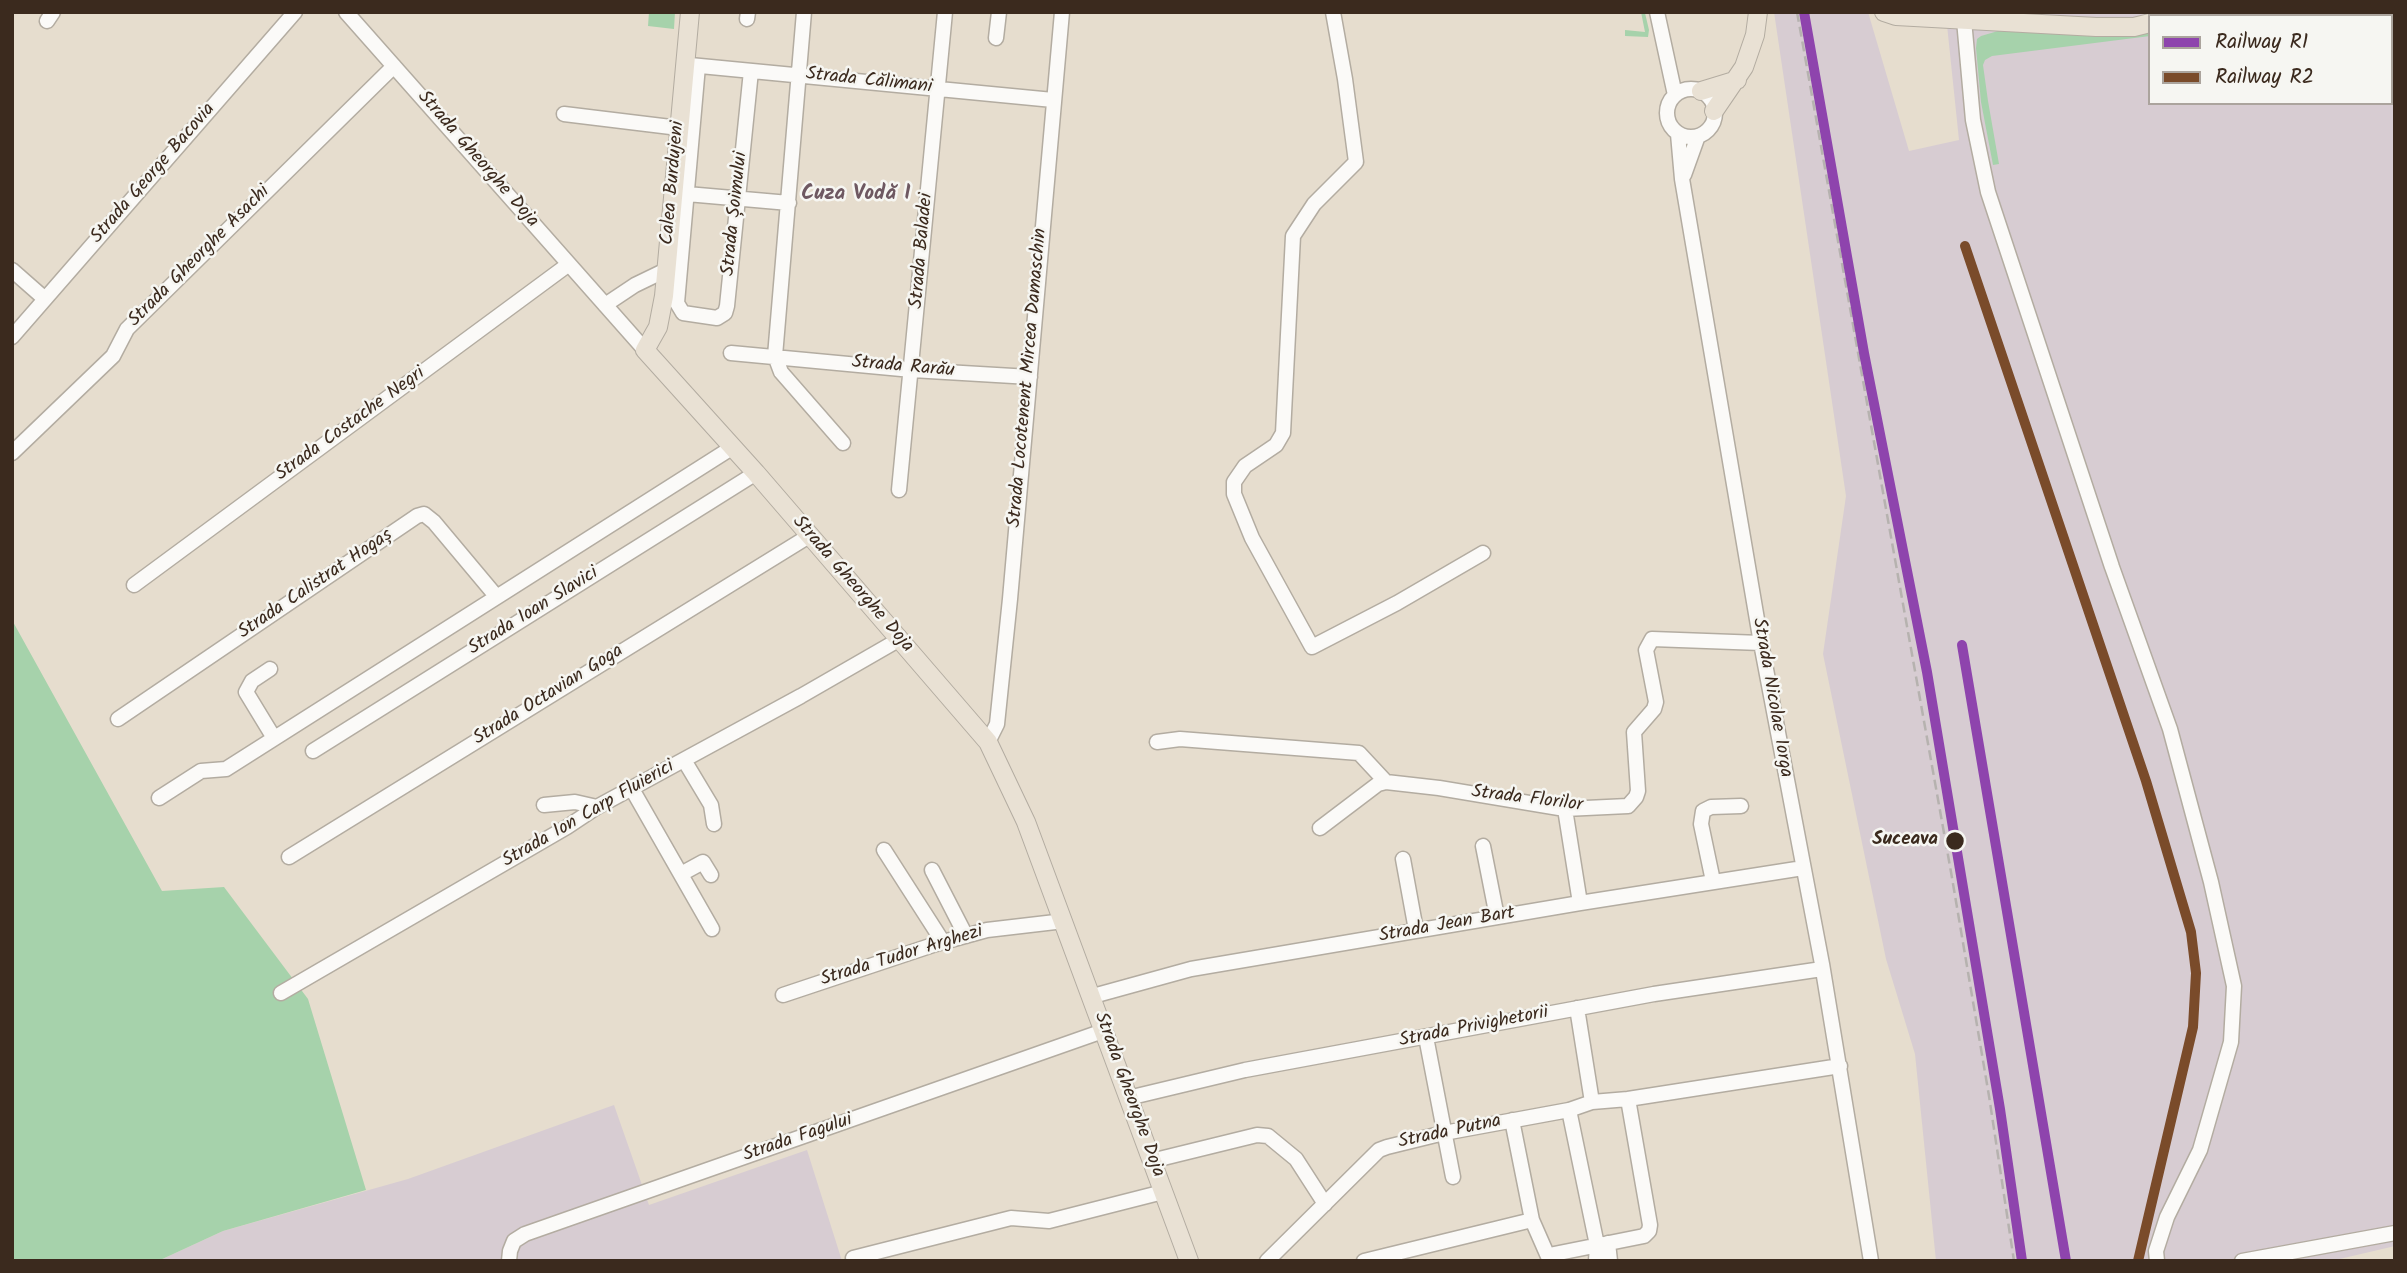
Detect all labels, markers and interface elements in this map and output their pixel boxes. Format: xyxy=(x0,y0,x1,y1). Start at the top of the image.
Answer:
legend xyxy=(2148,14,2393,105)
text: Railway R1 xyxy=(2215,26,2308,59)
text: Railway R2 xyxy=(2215,61,2314,94)
street label: Strada Călimani xyxy=(805,64,933,100)
street label: Strada Gheorghe Doja xyxy=(411,87,543,233)
street label: Strada George Bacovia xyxy=(87,99,221,249)
street label: Calea Burdujeni xyxy=(657,120,691,246)
street label: Strada Șoimului xyxy=(718,151,754,277)
street label: Strada Gheorghe Asachi xyxy=(124,181,276,333)
district label: Cuza Vodă I xyxy=(801,182,911,208)
street label: Strada Baladei xyxy=(907,192,939,310)
street label: Strada Locotenent Mircea Damaschin xyxy=(1005,227,1053,529)
street label: Strada Rarău xyxy=(851,352,955,384)
street label: Strada Costache Negri xyxy=(272,363,430,487)
street label: Strada Gheorghe Doja xyxy=(786,512,918,658)
street label: Strada Calistrat Hogaș xyxy=(235,525,397,645)
street label: Strada Ioan Slavici xyxy=(465,563,603,661)
street label: Strada Nicolae Iorga xyxy=(1746,616,1796,780)
street label: Strada Octavian Goga xyxy=(470,641,628,751)
street label: Strada Ion Carp Fluierici xyxy=(499,756,679,874)
street label: Strada Florilor xyxy=(1470,782,1584,818)
place label: Suceava xyxy=(1872,830,1938,852)
marker: Suceava xyxy=(1944,830,1966,852)
street label: Strada Jean Bart xyxy=(1377,903,1517,949)
street label: Strada Tudor Arghezi xyxy=(818,921,986,993)
street label: Strada Privighetorii xyxy=(1398,1002,1550,1054)
street label: Strada Gheorghe Doja xyxy=(1088,1009,1168,1181)
street label: Strada Fagului xyxy=(740,1110,856,1168)
street label: Strada Putna xyxy=(1397,1111,1503,1155)

